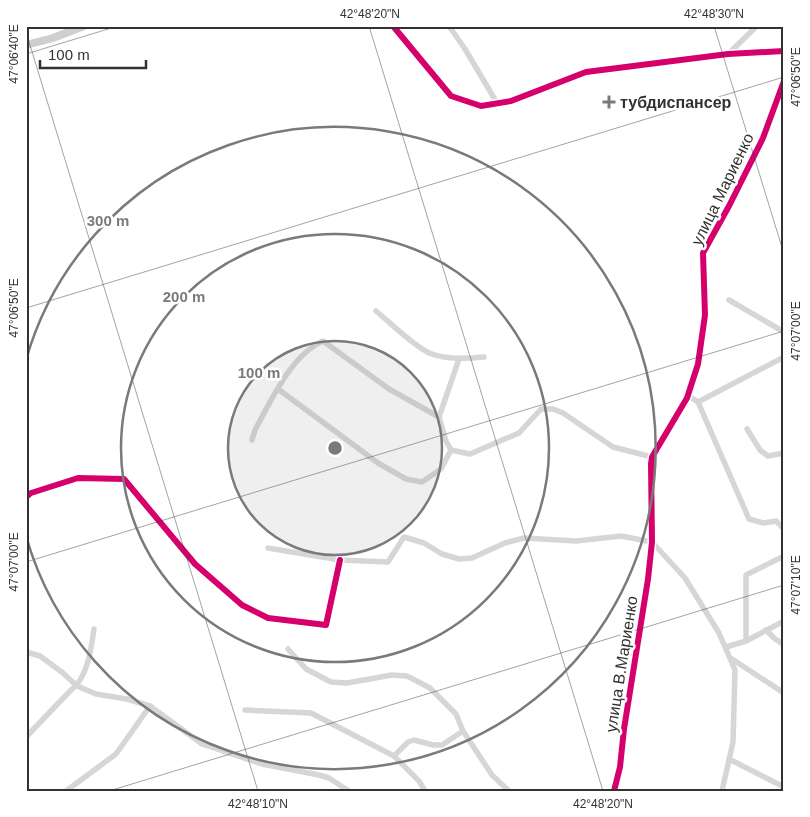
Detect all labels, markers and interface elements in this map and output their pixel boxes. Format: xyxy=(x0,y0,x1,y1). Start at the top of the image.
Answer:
text: 42°48'20"N xyxy=(340,7,400,21)
text: 42°48'30"N xyxy=(684,7,744,21)
text: 47°06'40"E xyxy=(7,24,21,84)
scale bar xyxy=(40,38,146,70)
text: 100 m xyxy=(48,46,90,63)
text: 47°06'50"E xyxy=(789,47,803,107)
place label: тубдиспансер xyxy=(620,94,732,111)
marker: тубдиспансер xyxy=(602,95,616,109)
street label: улица Мариенко xyxy=(688,130,757,248)
text: 300 m xyxy=(87,212,129,229)
text: 47°06'50"E xyxy=(7,278,21,338)
text: 200 m xyxy=(163,288,205,305)
text: 47°07'00"E xyxy=(789,301,803,361)
text: 100 m xyxy=(238,364,280,381)
centre of rings xyxy=(326,439,344,457)
text: 47°07'00"E xyxy=(7,532,21,592)
text: 47°07'10"E xyxy=(789,555,803,615)
street label: улица В.Мариенко xyxy=(602,595,641,733)
text: 42°48'10"N xyxy=(228,797,288,811)
text: 42°48'20"N xyxy=(573,797,633,811)

